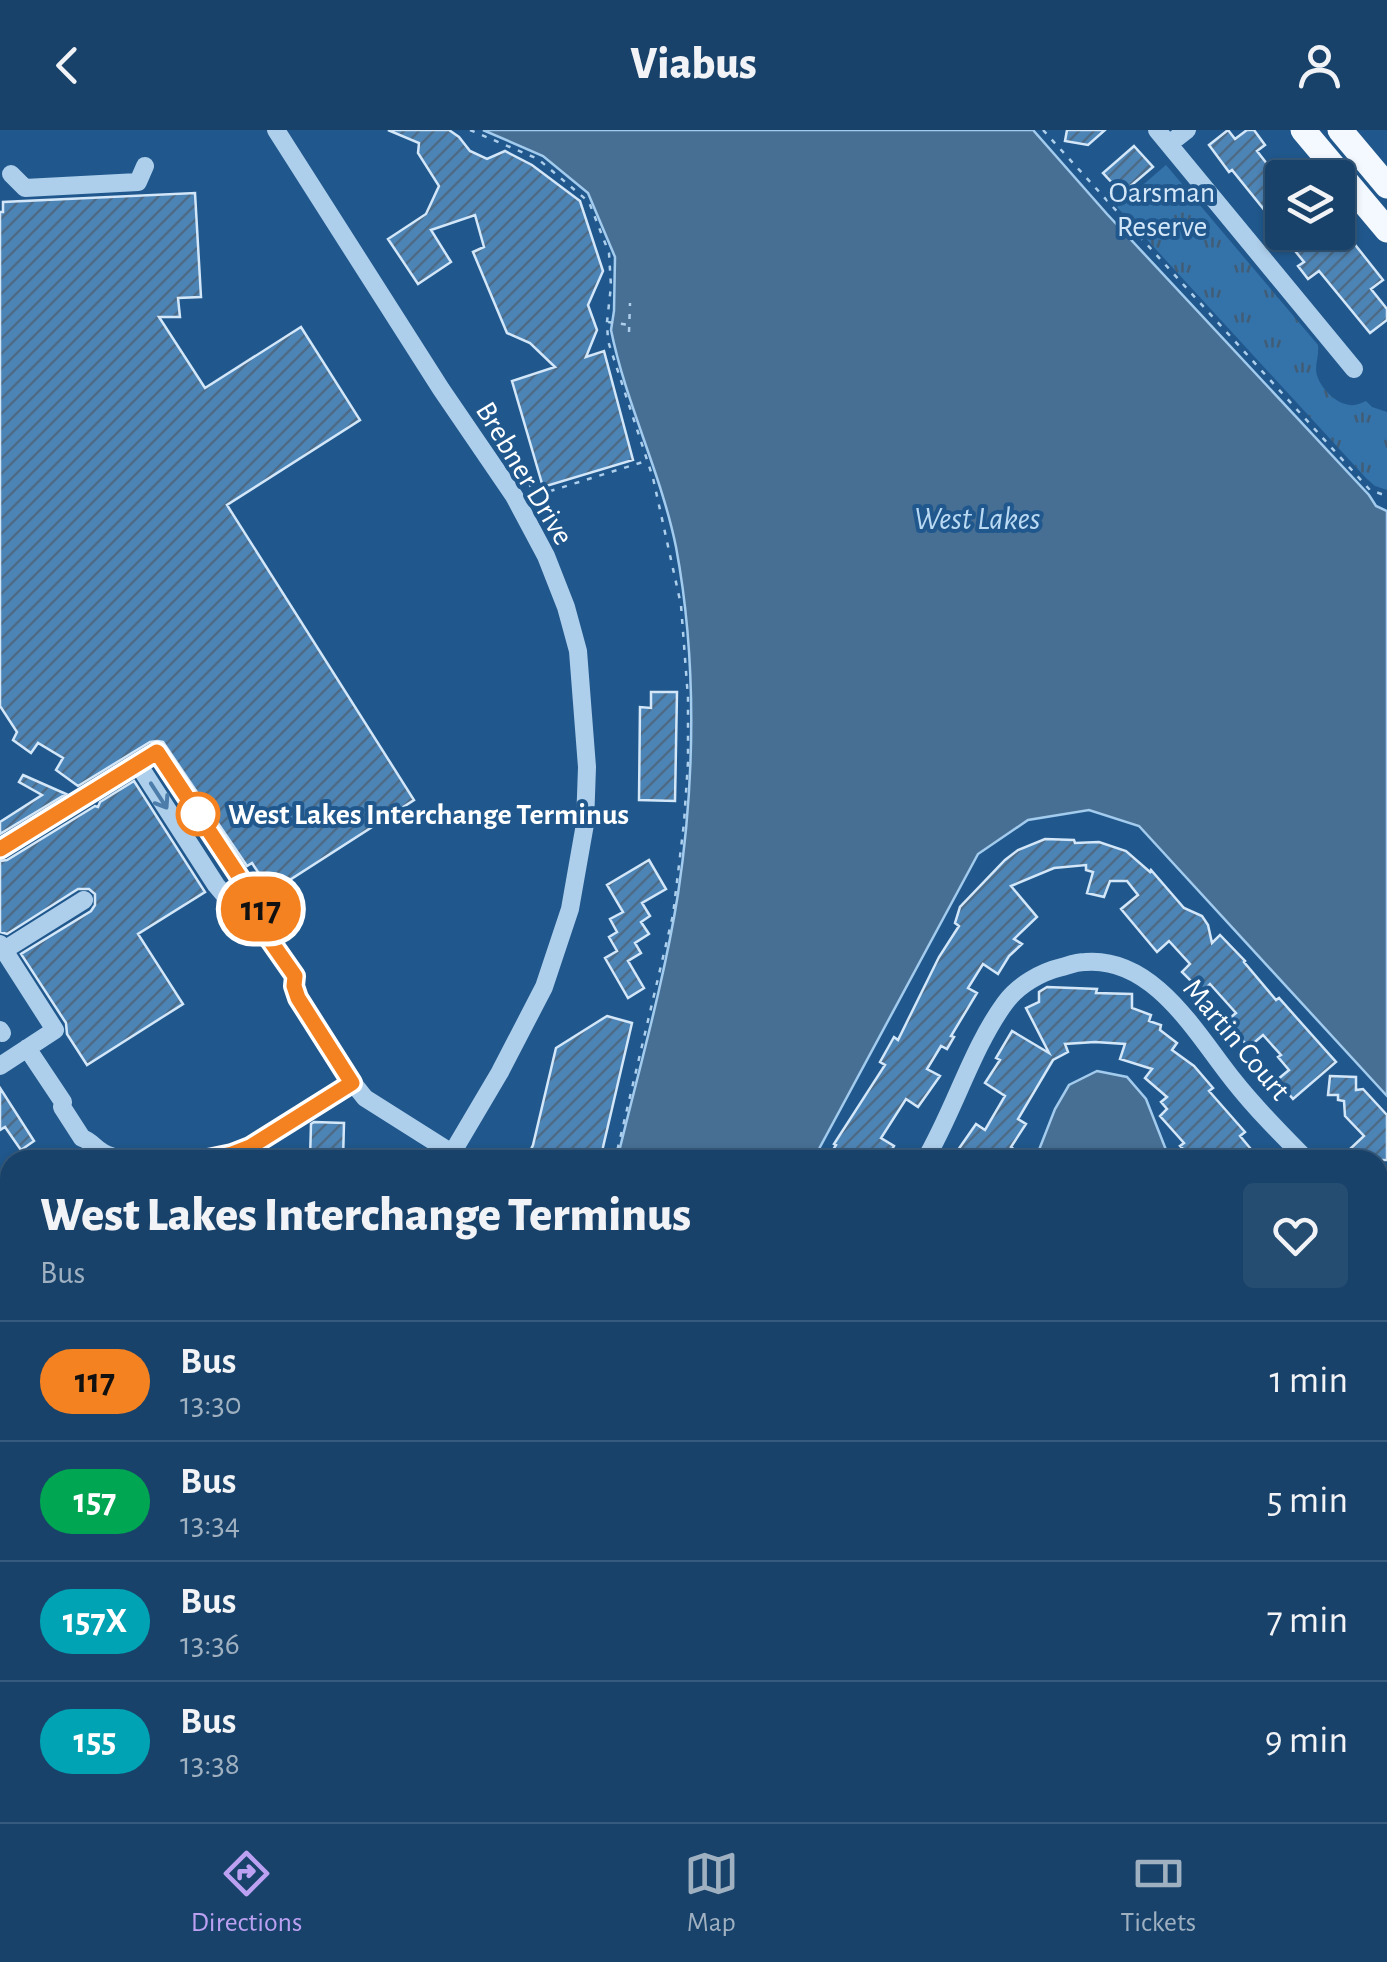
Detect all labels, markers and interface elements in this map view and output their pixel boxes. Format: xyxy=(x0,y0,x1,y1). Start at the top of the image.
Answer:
icon: back xyxy=(40,38,95,93)
icon: person xyxy=(1292,38,1347,93)
text: Viabus xyxy=(630,42,757,87)
map controls xyxy=(1265,160,1355,250)
button: layers xyxy=(1265,160,1355,250)
park label: Oarsman Reserve xyxy=(1109,178,1215,242)
street label: Brebner Drive xyxy=(470,397,578,550)
water label: West Lakes xyxy=(914,503,1040,535)
one-way arrow xyxy=(149,782,170,810)
marker: West Lakes Interchange Terminus xyxy=(177,793,219,835)
place label: West Lakes Interchange Terminus xyxy=(228,800,629,830)
line badge: 117 xyxy=(204,876,318,942)
text: 117 xyxy=(241,892,281,927)
street label: Martin Court xyxy=(1177,973,1296,1106)
button: heart xyxy=(1243,1183,1348,1288)
text: West Lakes Interchange Terminus xyxy=(40,1192,691,1240)
text: Bus xyxy=(40,1257,85,1289)
text: Bus xyxy=(180,1343,236,1381)
text: 1 min xyxy=(1269,1362,1348,1400)
text: 117 xyxy=(75,1364,115,1399)
text: 13:30 xyxy=(180,1388,242,1420)
text: Bus xyxy=(180,1463,236,1501)
text: 5 min xyxy=(1267,1482,1348,1520)
text: 157 xyxy=(74,1484,116,1519)
text: 13:34 xyxy=(180,1508,240,1540)
text: Bus xyxy=(180,1583,236,1621)
text: 7 min xyxy=(1267,1602,1348,1640)
text: 157X xyxy=(63,1604,127,1639)
text: 13:36 xyxy=(180,1628,240,1660)
text: Bus xyxy=(180,1703,236,1741)
text: 9 min xyxy=(1265,1722,1348,1760)
text: 155 xyxy=(74,1724,116,1759)
text: 13:38 xyxy=(180,1748,240,1780)
tab: Directions xyxy=(191,1846,302,1940)
tab: Map xyxy=(684,1846,739,1940)
tab: Tickets xyxy=(1120,1846,1196,1940)

